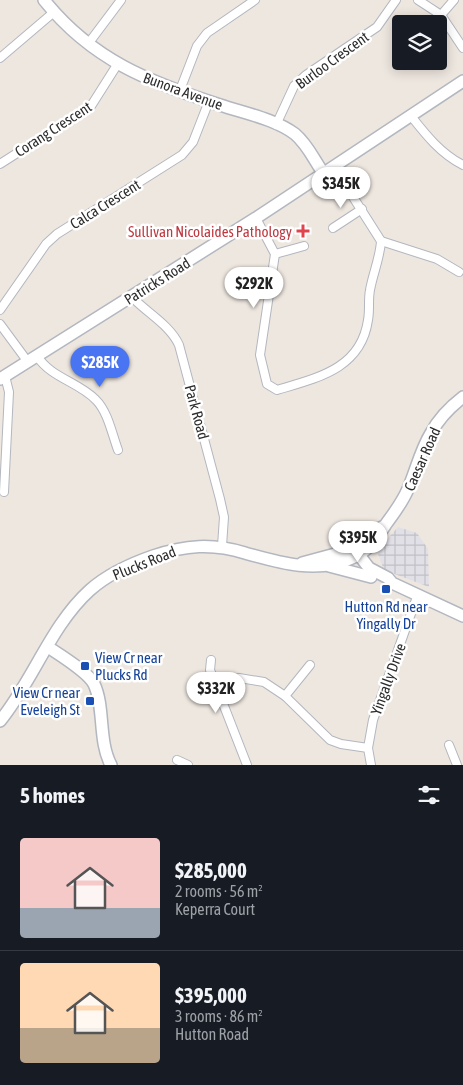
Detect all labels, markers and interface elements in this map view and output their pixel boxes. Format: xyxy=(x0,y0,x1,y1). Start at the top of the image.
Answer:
map controls xyxy=(392,15,447,70)
button: layers xyxy=(392,15,447,70)
street label: Burloo Crescent xyxy=(292,28,372,92)
street label: Bunora Avenue xyxy=(141,69,225,113)
street label: Corang Crescent xyxy=(12,98,94,160)
pin: $345K xyxy=(306,166,376,209)
text: $345K xyxy=(322,174,360,192)
street label: Calca Crescent xyxy=(67,176,143,232)
place label: Sullivan Nicolaides Pathology xyxy=(128,223,292,240)
marker: Sullivan Nicolaides Pathology xyxy=(296,224,310,238)
street label: Patricks Road xyxy=(121,254,193,308)
pin: $292K xyxy=(219,266,289,309)
text: $292K xyxy=(235,274,273,292)
pin: $285K xyxy=(65,346,135,388)
text: $285K xyxy=(81,353,119,371)
street label: Park Road xyxy=(182,383,212,441)
street label: Caesar Road xyxy=(400,425,444,493)
pin: $395K xyxy=(323,520,393,563)
text: $395K xyxy=(339,528,377,546)
street label: Plucks Road xyxy=(110,543,178,583)
marker: Hutton Rd near Yingally Dr xyxy=(380,583,392,595)
place label: Hutton Rd near Yingally Dr xyxy=(345,598,428,632)
street label: Yingally Drive xyxy=(367,641,409,717)
place label: View Cr near Plucks Rd xyxy=(95,649,163,683)
marker: View Cr near Plucks Rd xyxy=(79,660,91,672)
pin: $332K xyxy=(181,672,251,714)
text: $332K xyxy=(197,679,235,697)
place label: View Cr near Eveleigh St xyxy=(13,684,81,718)
marker: View Cr near Eveleigh St xyxy=(84,695,96,707)
icon: filters xyxy=(415,781,443,809)
text: 5 homes xyxy=(20,783,85,807)
icon: home xyxy=(60,858,120,918)
text: $285,000 xyxy=(175,858,247,882)
text: 2 rooms · 56 m² xyxy=(175,882,263,900)
text: Keperra Court xyxy=(175,900,255,918)
icon: home xyxy=(60,983,120,1043)
text: $395,000 xyxy=(175,983,247,1007)
text: 3 rooms · 86 m² xyxy=(175,1007,263,1025)
text: Hutton Road xyxy=(175,1025,249,1043)

